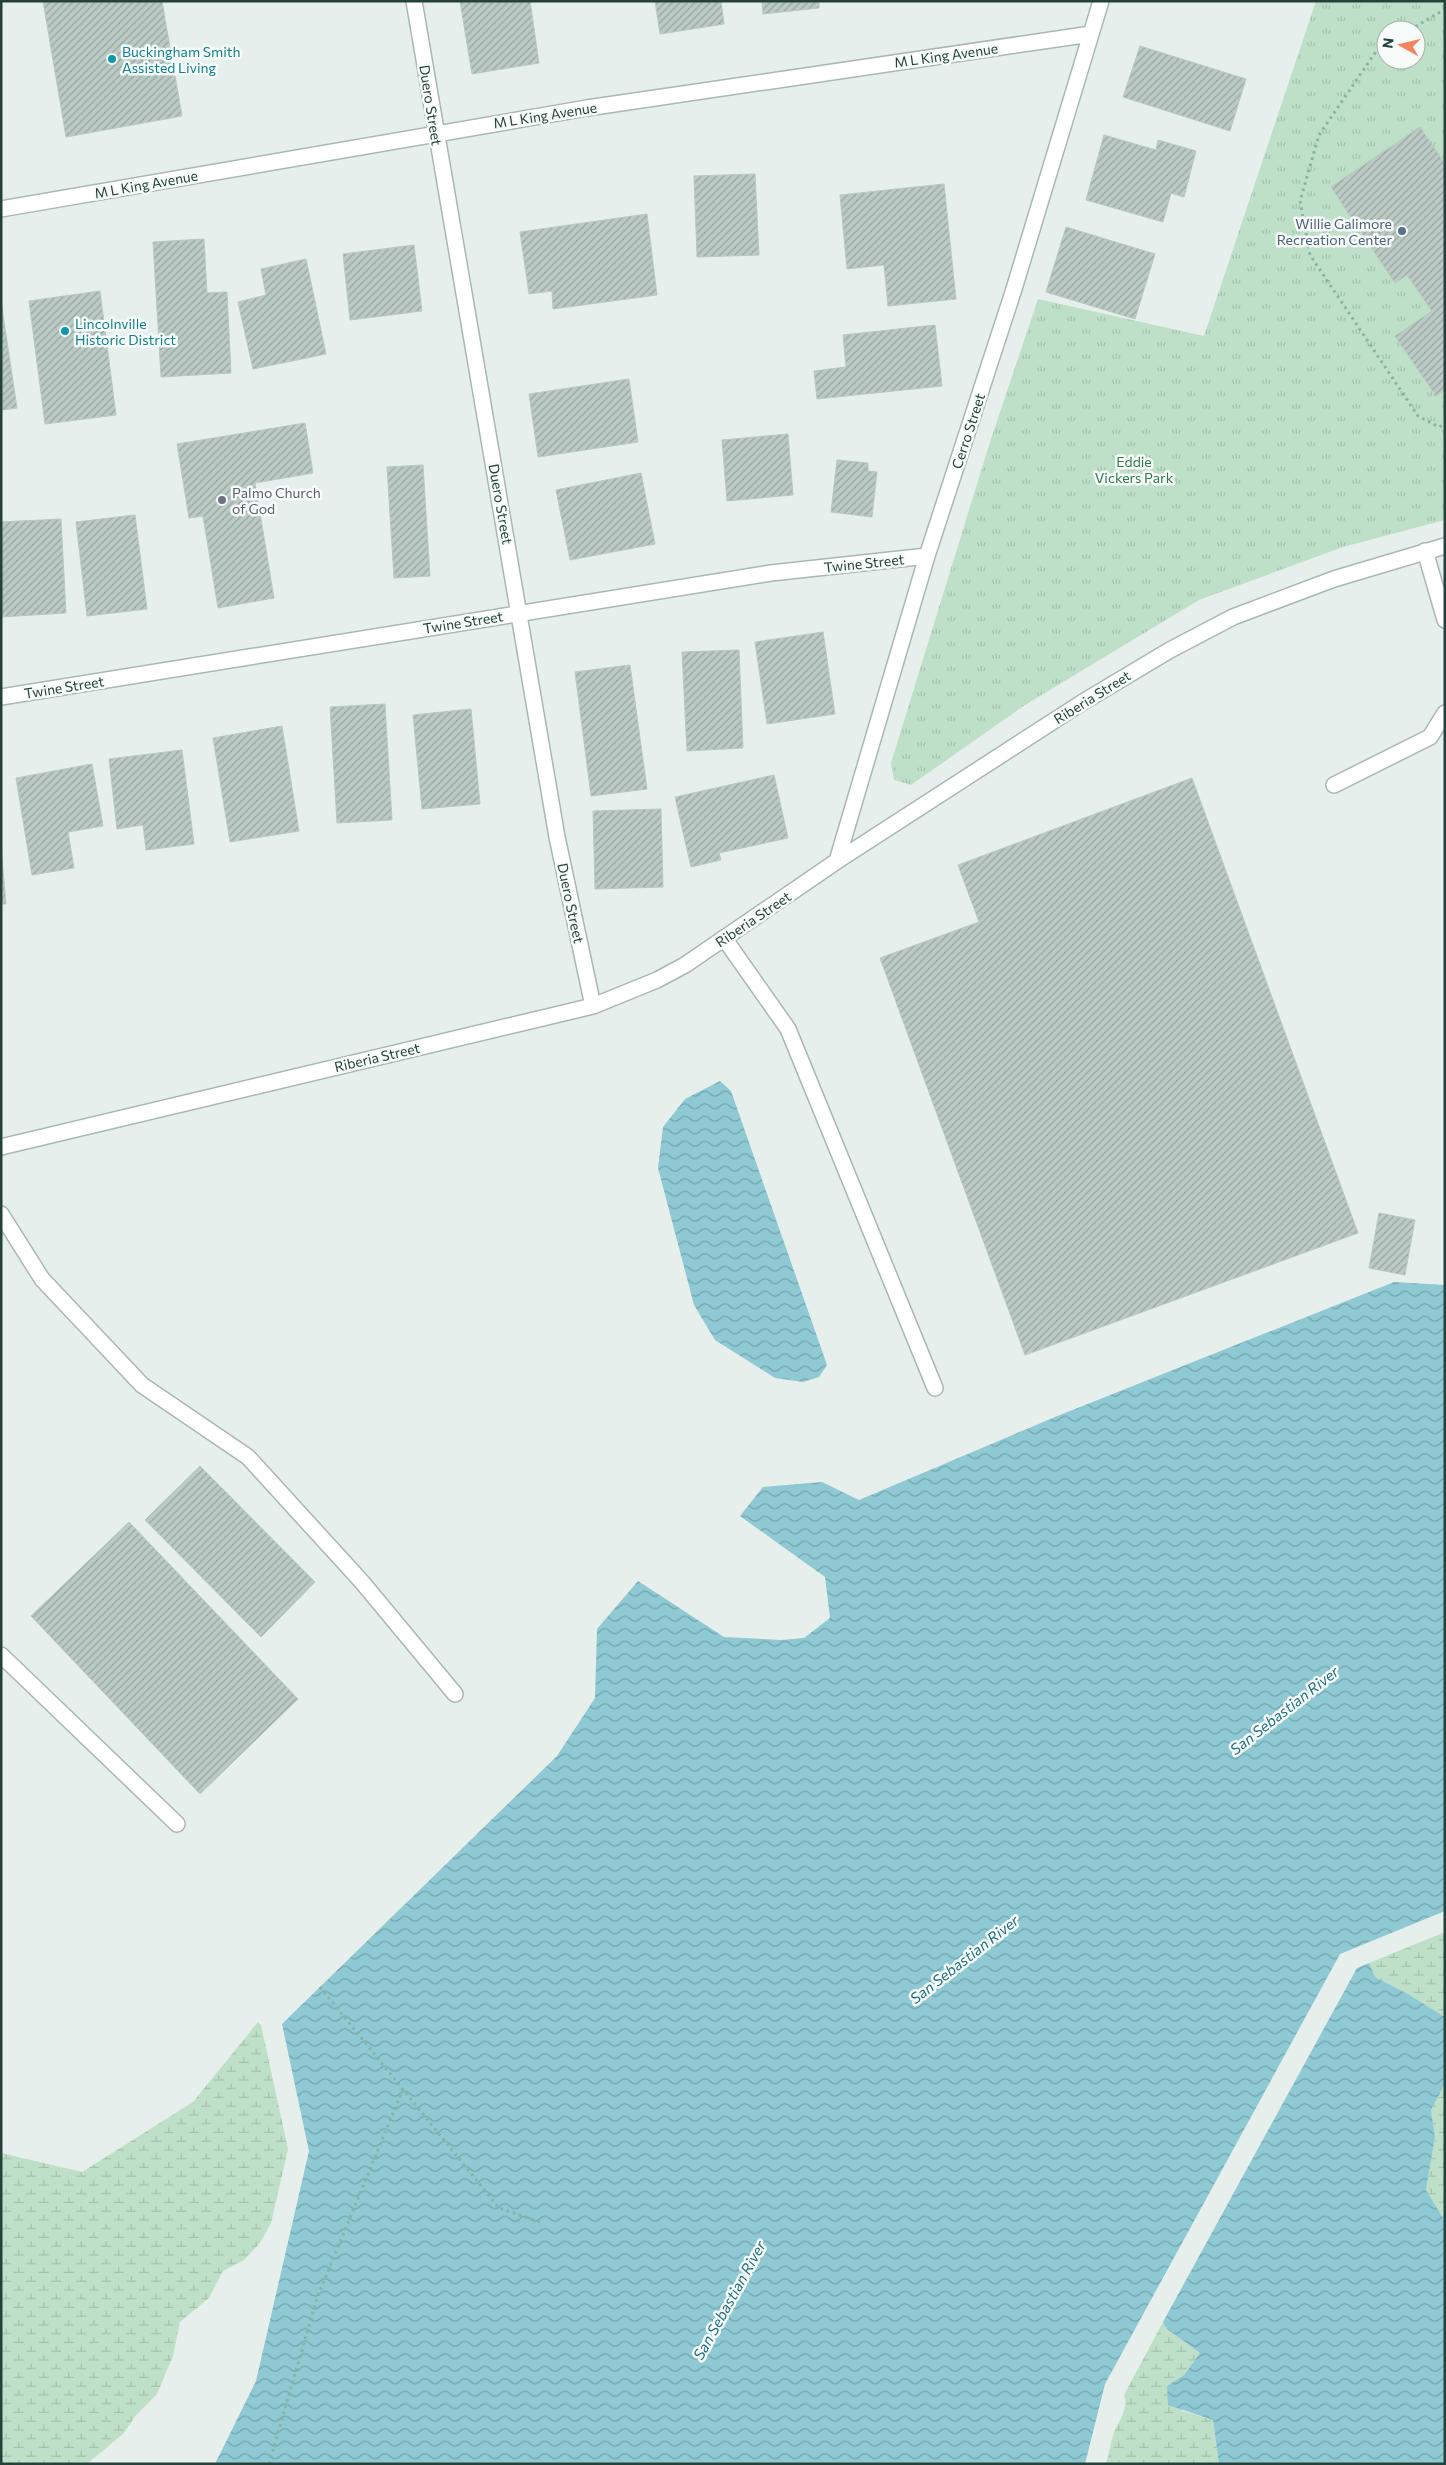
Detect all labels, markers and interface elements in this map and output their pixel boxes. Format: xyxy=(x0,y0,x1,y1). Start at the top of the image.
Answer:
north arrow xyxy=(1376,20,1426,70)
text: N xyxy=(1378,37,1397,50)
street label: M L King Avenue xyxy=(893,39,999,71)
place label: Buckingham Smith Assisted Living xyxy=(122,43,241,76)
marker: Buckingham Smith Assisted Living xyxy=(106,53,118,65)
street label: Duero Street xyxy=(416,63,446,147)
street label: M L King Avenue xyxy=(492,98,598,132)
street label: M L King Avenue xyxy=(93,167,199,201)
place label: Willie Galimore Recreation Center xyxy=(1277,215,1392,248)
marker: Willie Galimore Recreation Center xyxy=(1396,225,1408,237)
place label: Lincolnville Historic District xyxy=(75,315,176,348)
marker: Lincolnville Historic District xyxy=(59,325,71,337)
street label: Cerro Street xyxy=(948,391,988,471)
park label: Eddie Vickers Park xyxy=(1095,453,1174,486)
street label: Duero Street xyxy=(486,462,516,546)
place label: Palmo Church of God xyxy=(232,484,321,517)
marker: Palmo Church of God xyxy=(216,494,228,506)
street label: Twine Street xyxy=(823,550,905,576)
street label: Twine Street xyxy=(422,607,504,637)
street label: Riberia Street xyxy=(1050,666,1134,727)
street label: Twine Street xyxy=(23,672,105,702)
street label: Duero Street xyxy=(554,861,588,945)
street label: Riberia Street xyxy=(712,887,794,950)
street label: Riberia Street xyxy=(332,1039,422,1075)
water label: San Sebastian River xyxy=(1226,1661,1343,1758)
water label: San Sebastian River xyxy=(906,1910,1023,2007)
water label: San Sebastian River xyxy=(689,2237,770,2363)

